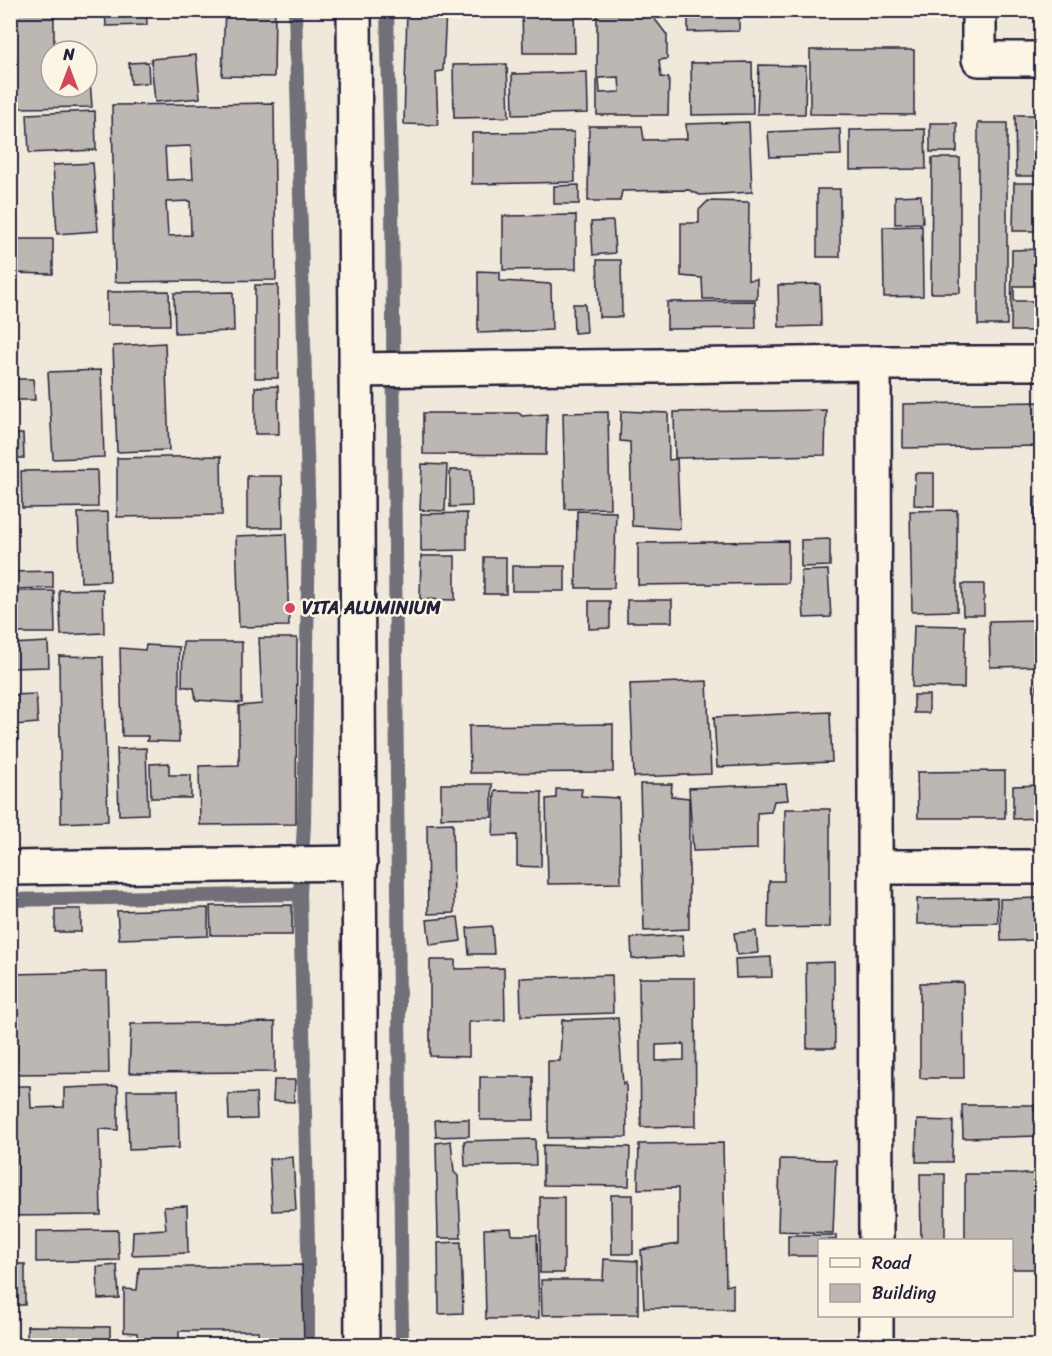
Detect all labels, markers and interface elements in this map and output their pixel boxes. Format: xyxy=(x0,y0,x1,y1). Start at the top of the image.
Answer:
north arrow xyxy=(39,39,99,99)
text: N xyxy=(62,40,75,69)
place label: VITA ALUMINIUM xyxy=(302,592,441,624)
marker: VITA ALUMINIUM xyxy=(283,601,297,615)
legend xyxy=(818,1239,1013,1317)
text: Road xyxy=(872,1247,912,1279)
text: Building xyxy=(872,1277,936,1309)

